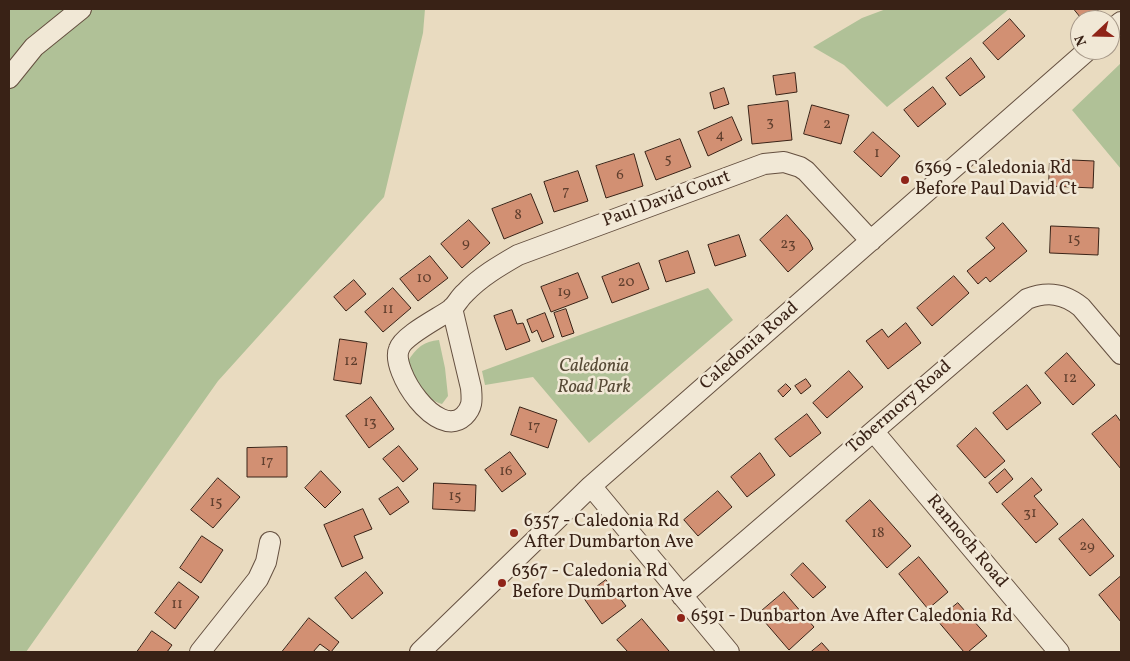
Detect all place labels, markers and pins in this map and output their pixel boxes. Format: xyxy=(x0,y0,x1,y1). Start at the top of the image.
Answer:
place label: 6369 - Caledonia Rd Before Paul David Ct xyxy=(915,159,1077,202)
marker: 6369 - Caledonia Rd Before Paul David Ct xyxy=(899,174,911,186)
place label: 6357 - Caledonia Rd After Dumbarton Ave xyxy=(524,512,694,554)
marker: 6357 - Caledonia Rd After Dumbarton Ave xyxy=(508,527,520,539)
place label: 6367 - Caledonia Rd Before Dumbarton Ave xyxy=(512,562,692,604)
marker: 6367 - Caledonia Rd Before Dumbarton Ave xyxy=(496,577,508,589)
place label: 6591 - Dunbarton Ave After Caledonia Rd xyxy=(691,607,1013,629)
marker: 6591 - Dunbarton Ave After Caledonia Rd xyxy=(675,612,687,624)

